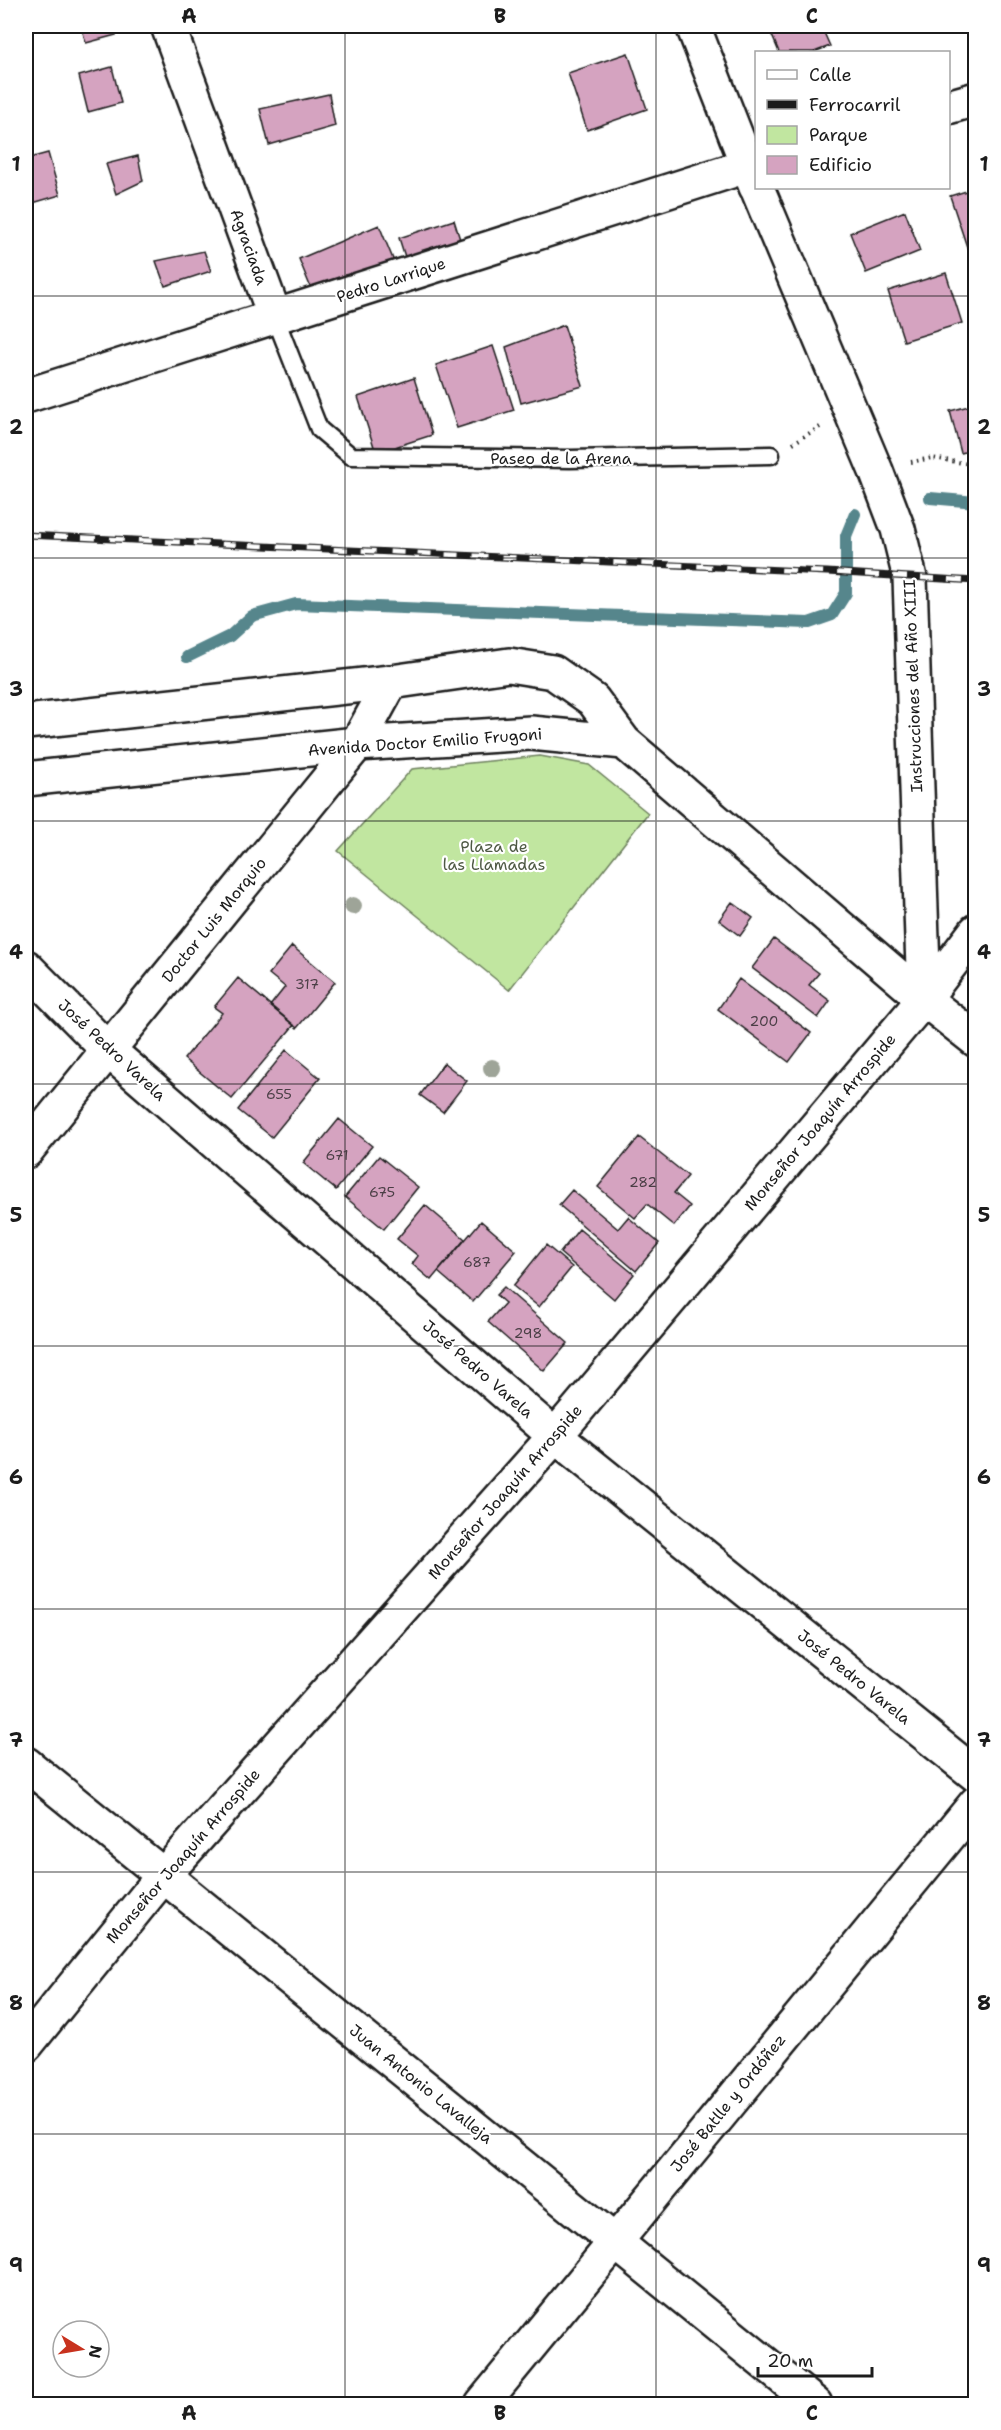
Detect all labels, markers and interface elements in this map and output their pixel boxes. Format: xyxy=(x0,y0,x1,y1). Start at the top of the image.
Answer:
text: A xyxy=(181,3,197,29)
text: B xyxy=(494,3,506,29)
text: C xyxy=(806,3,818,29)
legend xyxy=(755,51,950,189)
text: Calle xyxy=(809,63,852,87)
text: Ferrocarril xyxy=(809,93,901,117)
text: Parque xyxy=(809,123,868,147)
text: 1 xyxy=(11,151,21,177)
text: 1 xyxy=(979,151,989,177)
text: Edificio xyxy=(809,153,872,177)
street label: Agraciada xyxy=(226,206,272,288)
street label: Pedro Larrique xyxy=(334,252,448,308)
text: 2 xyxy=(9,414,23,440)
text: 2 xyxy=(977,414,991,440)
street label: Paseo de la Arena xyxy=(490,448,632,469)
street label: Instrucciones del Año XIII xyxy=(899,579,927,793)
text: 3 xyxy=(9,676,23,702)
text: 3 xyxy=(977,676,991,702)
street label: Avenida Doctor Emilio Frugoni xyxy=(307,723,543,761)
park label: Plaza de las Llamadas xyxy=(443,836,545,875)
street label: Doctor Luis Morquio xyxy=(157,853,271,987)
text: 4 xyxy=(9,939,23,965)
text: 4 xyxy=(977,939,991,965)
house number: 317 xyxy=(295,975,319,993)
street label: José Pedro Varela xyxy=(54,995,170,1105)
house number: 200 xyxy=(750,1012,778,1030)
street label: Monseñor Joaquín Arrospide xyxy=(740,1029,900,1215)
house number: 655 xyxy=(266,1085,292,1103)
house number: 671 xyxy=(325,1146,349,1164)
house number: 282 xyxy=(629,1173,657,1191)
house number: 675 xyxy=(369,1183,395,1201)
text: 5 xyxy=(10,1202,22,1228)
text: 5 xyxy=(978,1202,990,1228)
house number: 687 xyxy=(463,1253,491,1271)
street label: José Pedro Varela xyxy=(418,1315,538,1423)
house number: 298 xyxy=(514,1324,542,1342)
street label: Monseñor Joaquín Arrospide xyxy=(423,1400,587,1584)
text: 6 xyxy=(9,1464,23,1490)
text: 6 xyxy=(977,1464,991,1490)
street label: José Pedro Varela xyxy=(793,1625,915,1729)
text: 7 xyxy=(9,1727,23,1753)
text: 7 xyxy=(977,1727,991,1753)
street label: Monseñor Joaquín Arrospide xyxy=(101,1764,265,1948)
text: 8 xyxy=(9,1990,23,2016)
text: 8 xyxy=(977,1990,991,2016)
street label: Juan Antonio Lavalleja xyxy=(345,2020,497,2148)
street label: José Batlle y Ordóñez xyxy=(666,2030,790,2176)
text: 9 xyxy=(9,2252,23,2278)
text: 9 xyxy=(977,2252,991,2278)
north arrow xyxy=(51,2319,111,2379)
scale bar xyxy=(758,2340,872,2378)
text: N xyxy=(84,2344,107,2360)
text: 20 m xyxy=(767,2349,813,2373)
text: A xyxy=(181,2400,197,2426)
text: B xyxy=(494,2400,506,2426)
text: C xyxy=(806,2400,818,2426)

